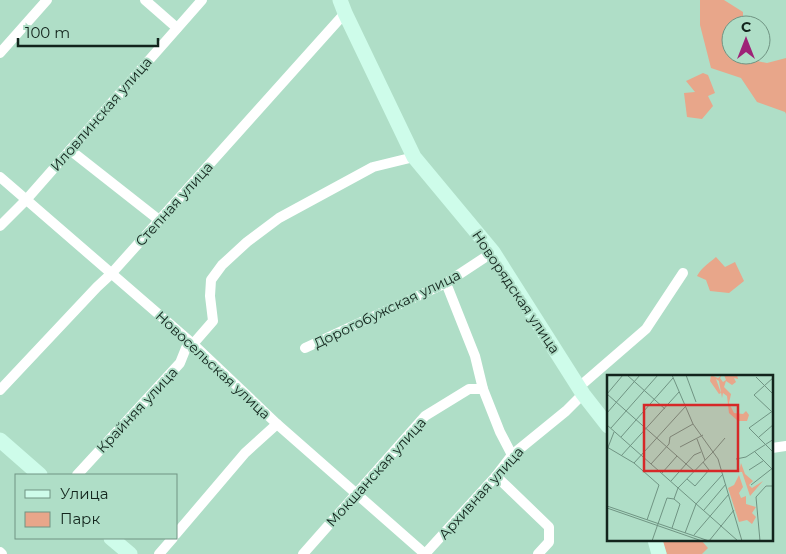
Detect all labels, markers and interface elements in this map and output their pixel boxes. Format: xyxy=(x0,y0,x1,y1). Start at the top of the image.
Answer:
scale bar xyxy=(18,15,158,47)
north arrow xyxy=(721,15,771,65)
text: С xyxy=(741,18,751,36)
text: 100 m xyxy=(25,23,70,42)
street label: Иловлинская улица xyxy=(46,53,156,175)
street label: Степная улица xyxy=(131,158,217,250)
street label: Новорядская улица xyxy=(468,227,564,357)
street label: Дорогобужская улица xyxy=(311,266,463,352)
street label: Новосельская улица xyxy=(152,307,274,423)
street label: Крайняя улица xyxy=(93,363,181,457)
inset map xyxy=(607,375,774,542)
street label: Мокшанская улица xyxy=(322,414,430,530)
street label: Архивная улица xyxy=(435,443,527,543)
legend xyxy=(15,474,178,539)
text: Улица xyxy=(60,484,108,503)
text: Парк xyxy=(60,509,100,528)

